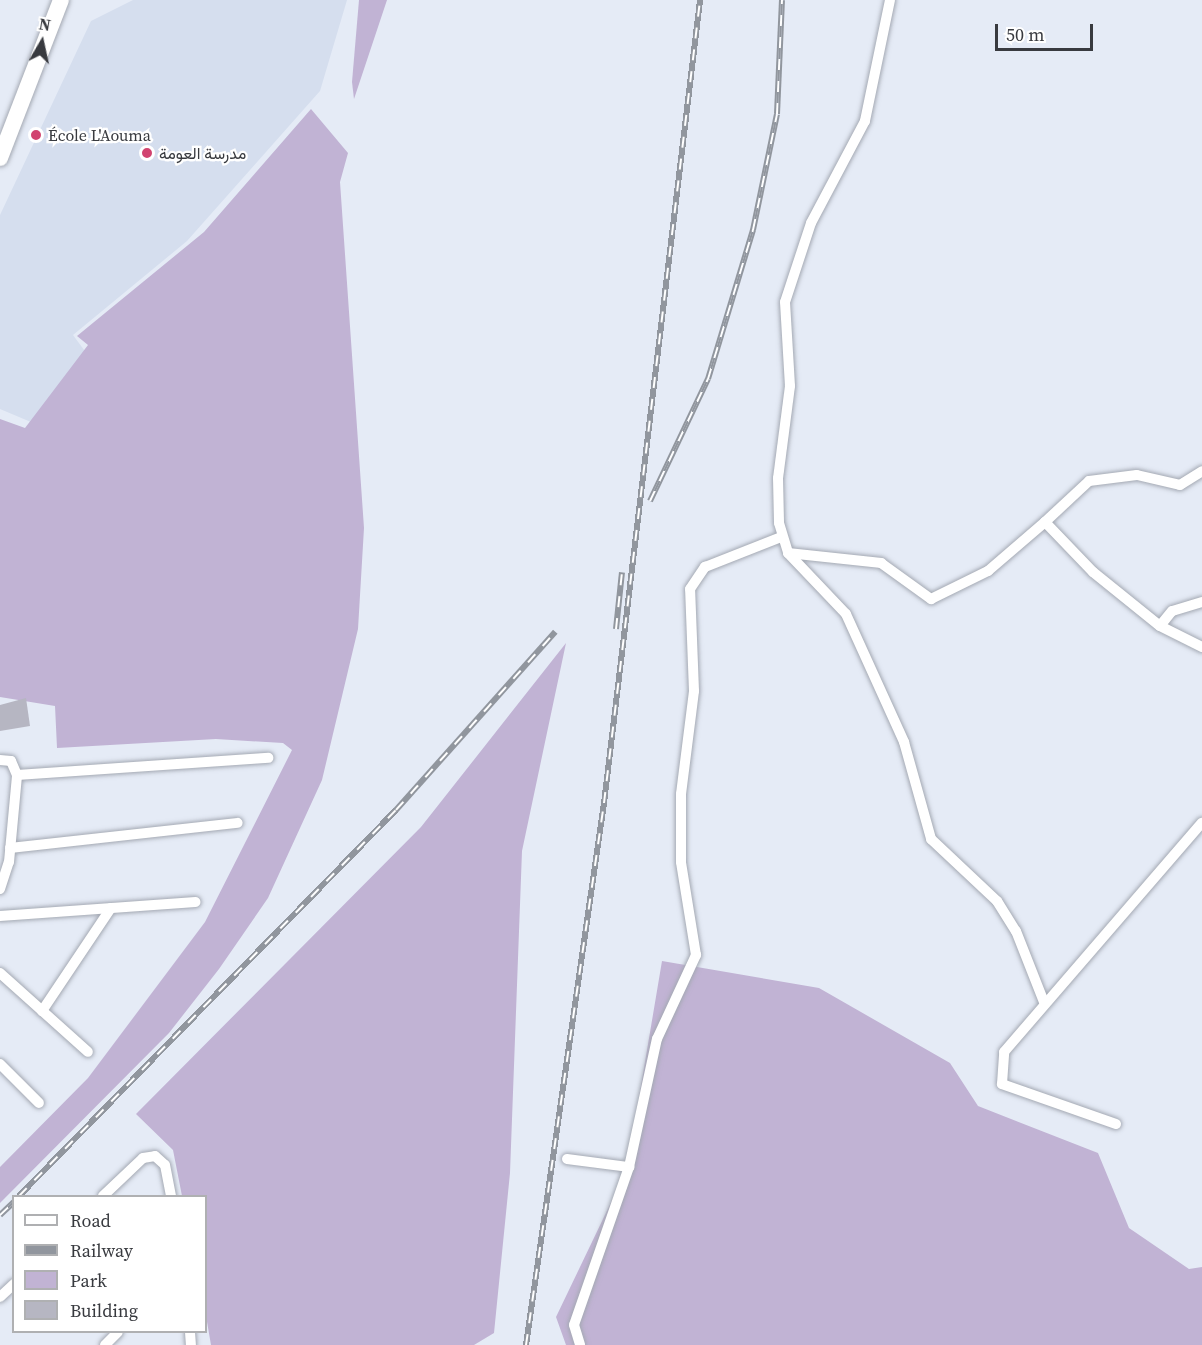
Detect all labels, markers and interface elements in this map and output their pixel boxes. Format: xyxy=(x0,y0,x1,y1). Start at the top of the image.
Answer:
north arrow xyxy=(12,12,72,72)
text: N xyxy=(37,12,52,36)
scale bar xyxy=(998,12,1096,50)
text: 50 m xyxy=(1006,22,1044,47)
place label: École L'Aouma xyxy=(48,125,151,145)
marker: École L'Aouma xyxy=(29,128,43,142)
place label: مدرسة العومة xyxy=(159,143,246,163)
marker: مدرسة العومة xyxy=(140,146,154,160)
legend xyxy=(12,1195,207,1333)
text: Road xyxy=(70,1208,111,1233)
text: Railway xyxy=(70,1238,133,1263)
text: Park xyxy=(70,1268,107,1293)
text: Building xyxy=(70,1298,138,1323)

